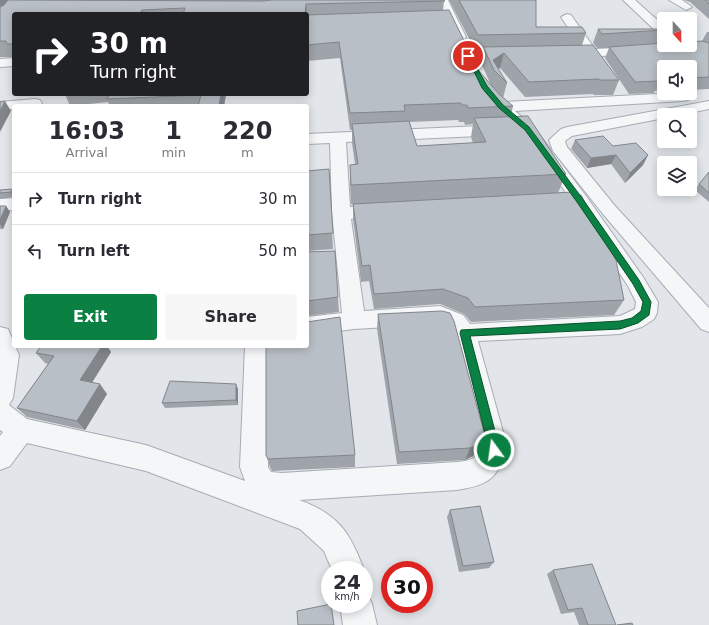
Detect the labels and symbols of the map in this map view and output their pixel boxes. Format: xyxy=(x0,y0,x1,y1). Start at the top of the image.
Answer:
north arrow xyxy=(657,12,697,52)
pin xyxy=(451,39,485,73)
position arrow xyxy=(473,429,515,471)
speed limit sign: 30 xyxy=(381,561,433,613)

